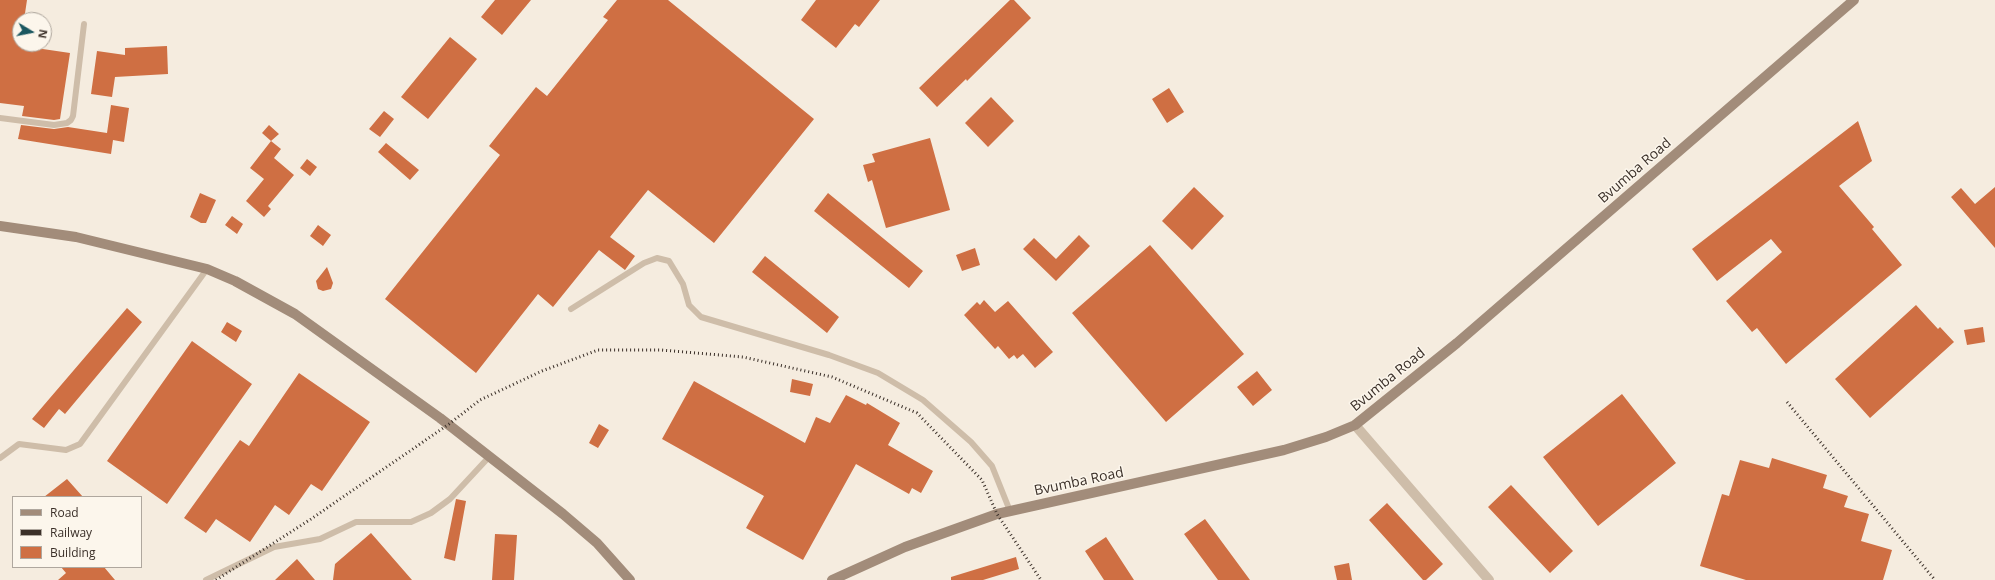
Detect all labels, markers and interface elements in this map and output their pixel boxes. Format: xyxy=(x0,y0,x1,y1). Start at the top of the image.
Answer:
north arrow xyxy=(12,12,52,52)
text: N xyxy=(35,28,51,40)
street label: Bvumba Road xyxy=(1595,135,1675,207)
street label: Bvumba Road xyxy=(1347,345,1429,415)
street label: Bvumba Road xyxy=(1033,464,1125,500)
legend xyxy=(12,496,142,568)
text: Road xyxy=(50,504,79,521)
text: Railway xyxy=(50,524,92,541)
text: Building xyxy=(50,544,95,561)

